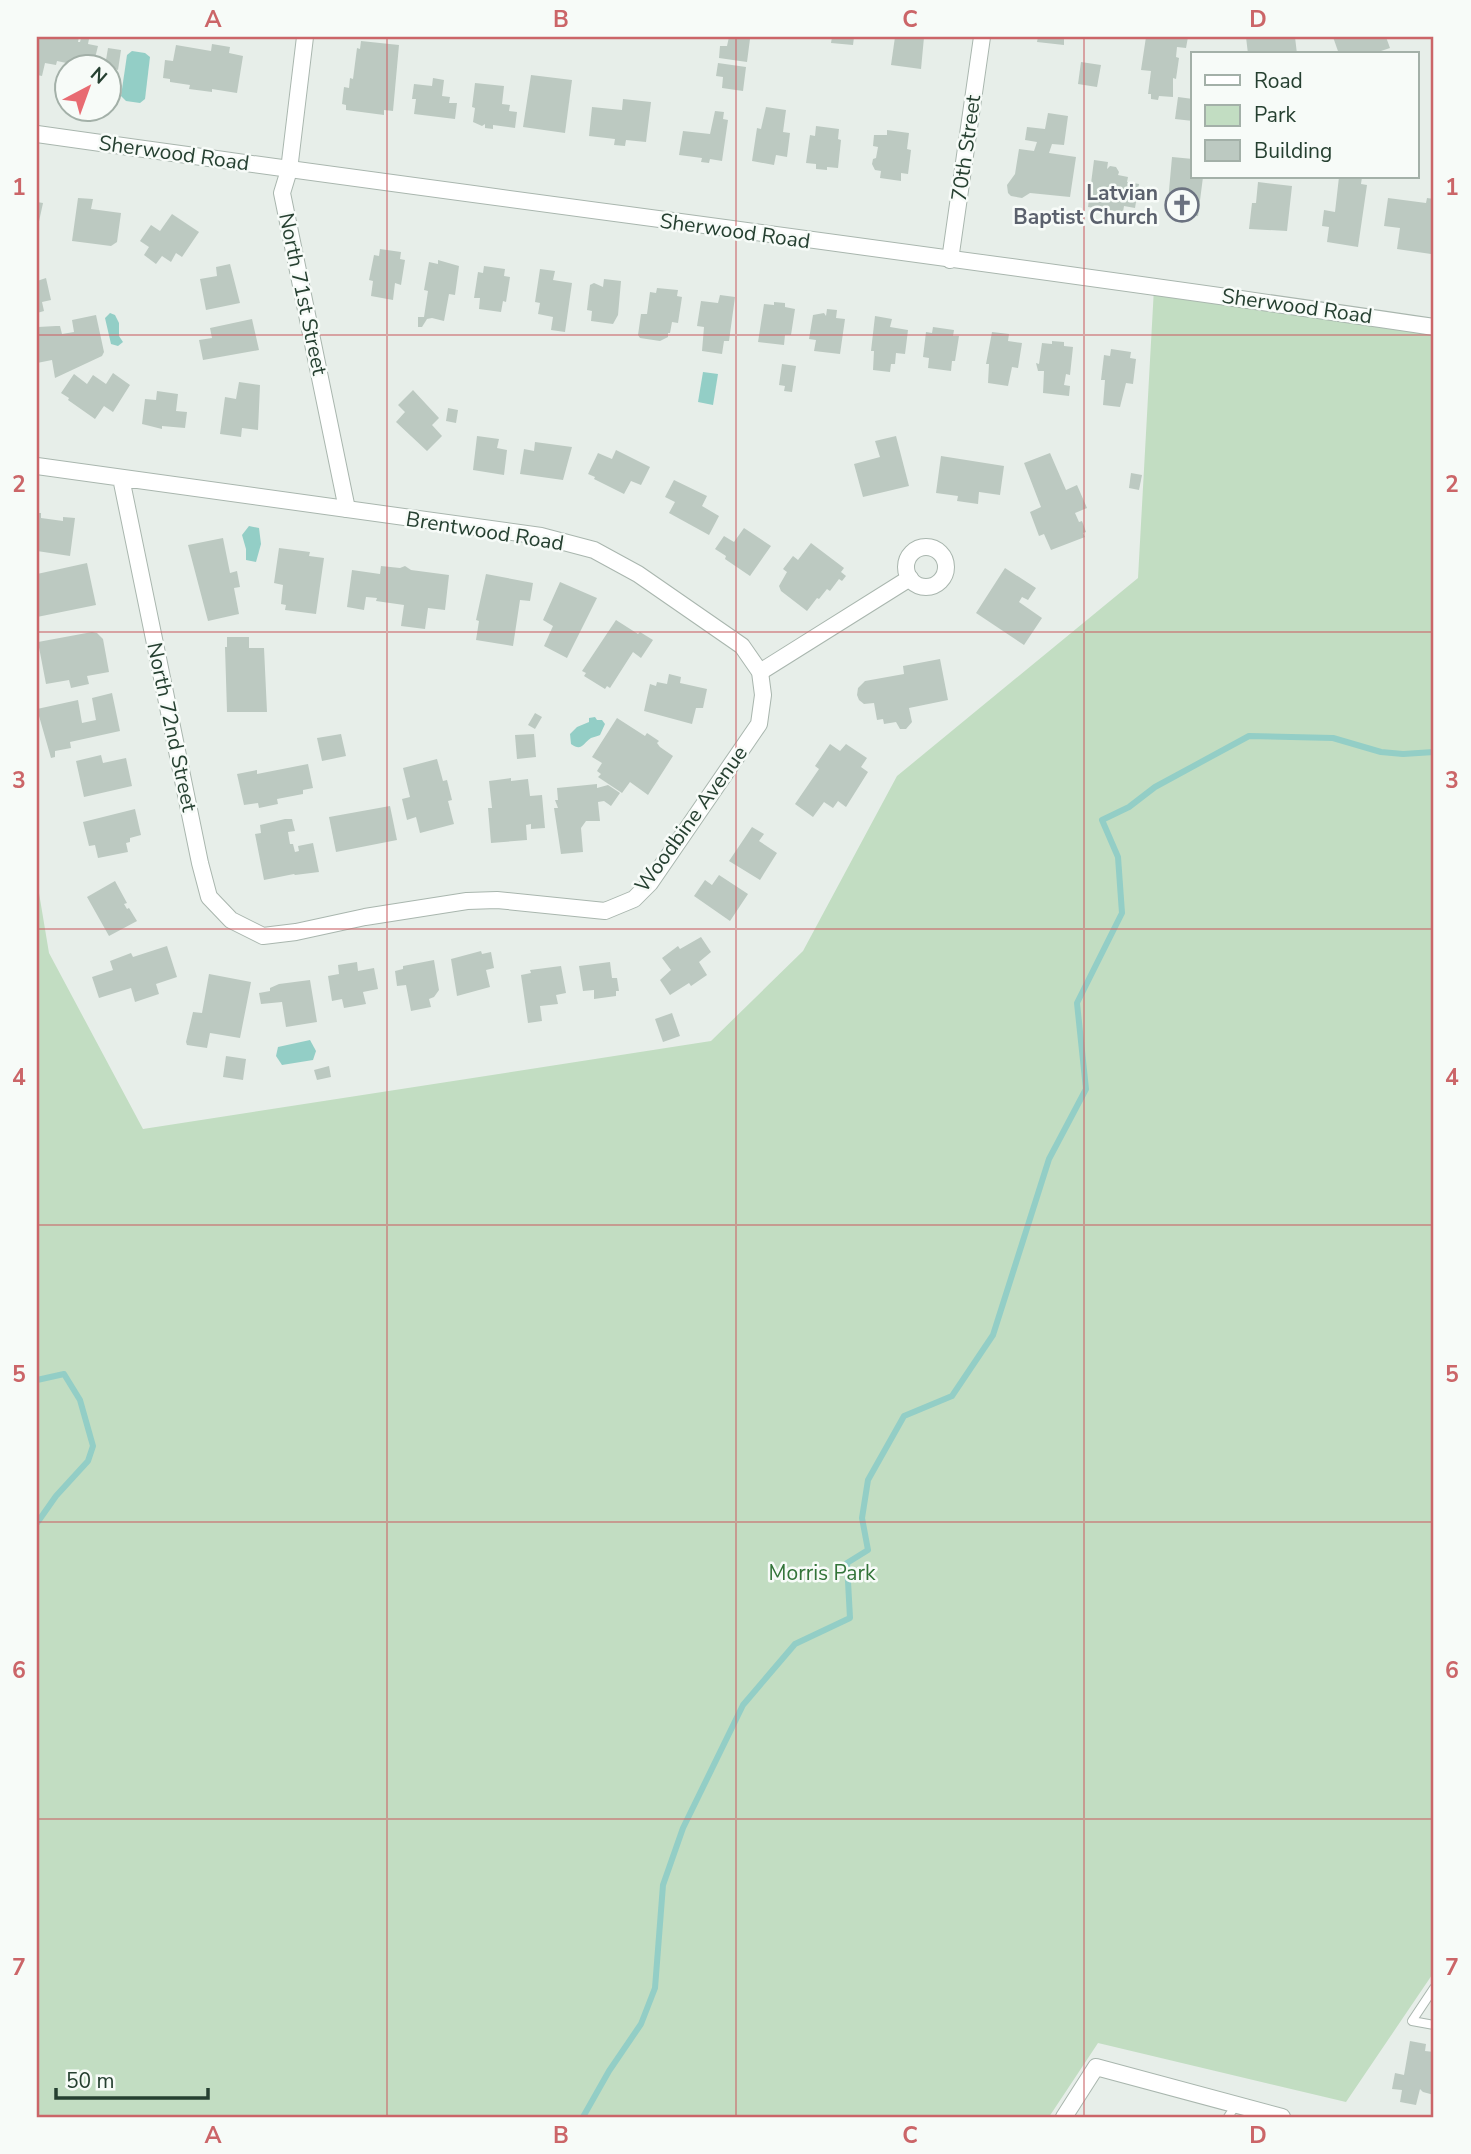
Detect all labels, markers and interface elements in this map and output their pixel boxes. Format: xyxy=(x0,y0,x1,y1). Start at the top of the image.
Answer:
text: A xyxy=(204,4,222,35)
text: B xyxy=(553,4,569,35)
text: C xyxy=(902,4,918,35)
text: D xyxy=(1249,4,1267,35)
north arrow xyxy=(52,52,122,122)
legend xyxy=(1191,52,1418,178)
text: N xyxy=(85,61,112,90)
text: Road xyxy=(1254,67,1303,95)
street label: 70th Street xyxy=(945,92,987,203)
text: Park xyxy=(1254,101,1296,129)
street label: Sherwood Road xyxy=(97,129,251,177)
text: Building xyxy=(1254,137,1332,165)
text: 1 xyxy=(12,172,26,203)
text: 1 xyxy=(1445,172,1459,203)
place label: Latvian Baptist Church xyxy=(1013,179,1158,231)
church icon: Latvian Baptist Church xyxy=(1163,186,1201,224)
street label: Sherwood Road xyxy=(658,207,812,255)
street label: North 71st Street xyxy=(272,210,334,378)
street label: Sherwood Road xyxy=(1220,282,1374,330)
text: 2 xyxy=(12,469,26,500)
text: 2 xyxy=(1445,469,1459,500)
street label: Brentwood Road xyxy=(404,505,566,557)
street label: North 72nd Street xyxy=(140,640,204,815)
street label: Woodbine Avenue xyxy=(628,740,754,898)
text: 3 xyxy=(12,765,26,796)
text: 3 xyxy=(1445,765,1459,796)
text: 4 xyxy=(12,1062,26,1093)
text: 4 xyxy=(1445,1062,1459,1093)
text: 5 xyxy=(12,1359,26,1390)
text: 5 xyxy=(1445,1359,1459,1390)
park label: Morris Park xyxy=(769,1559,876,1587)
text: 6 xyxy=(12,1655,26,1686)
text: 6 xyxy=(1445,1655,1459,1686)
text: 7 xyxy=(12,1952,26,1983)
text: 7 xyxy=(1445,1952,1459,1983)
scale bar xyxy=(56,2056,208,2100)
text: 50 m xyxy=(66,2067,115,2095)
text: A xyxy=(204,2120,222,2151)
text: B xyxy=(553,2120,569,2151)
text: C xyxy=(902,2120,918,2151)
text: D xyxy=(1249,2120,1267,2151)

